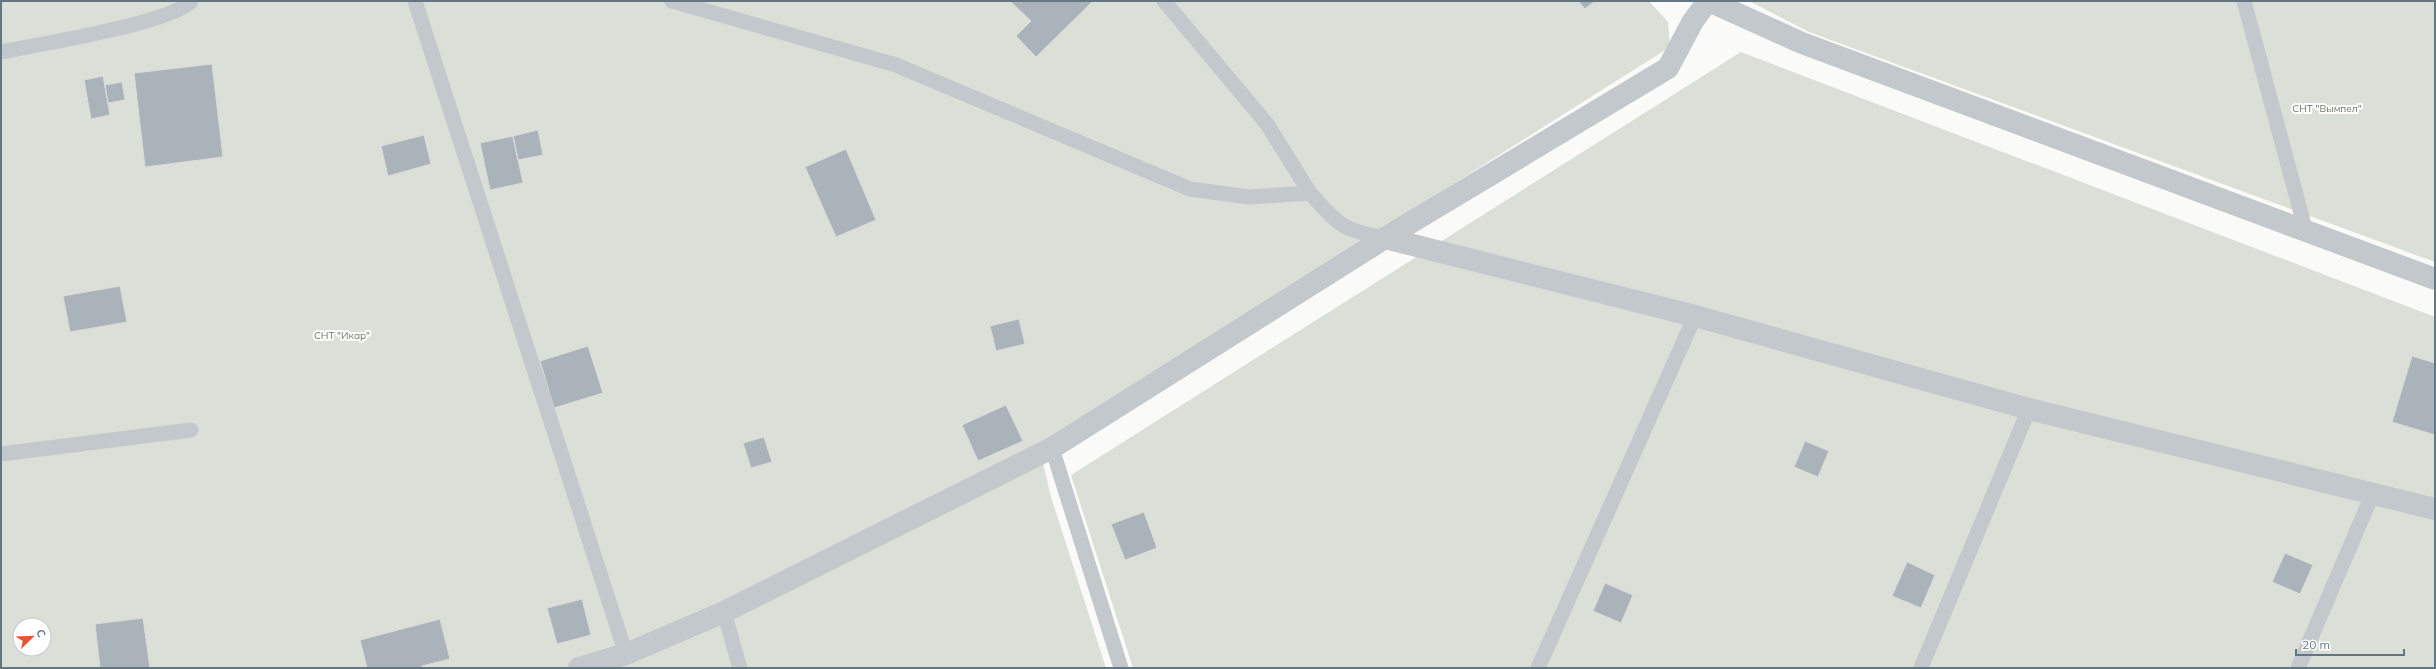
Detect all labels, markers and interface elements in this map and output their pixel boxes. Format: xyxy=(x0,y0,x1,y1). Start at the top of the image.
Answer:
park label: СНТ "Вымпел" xyxy=(2292,102,2362,115)
park label: СНТ "Икар" xyxy=(314,329,370,342)
north arrow xyxy=(12,617,52,657)
text: С xyxy=(33,627,49,640)
scale bar xyxy=(2296,631,2404,657)
text: 20 m xyxy=(2302,637,2330,652)

